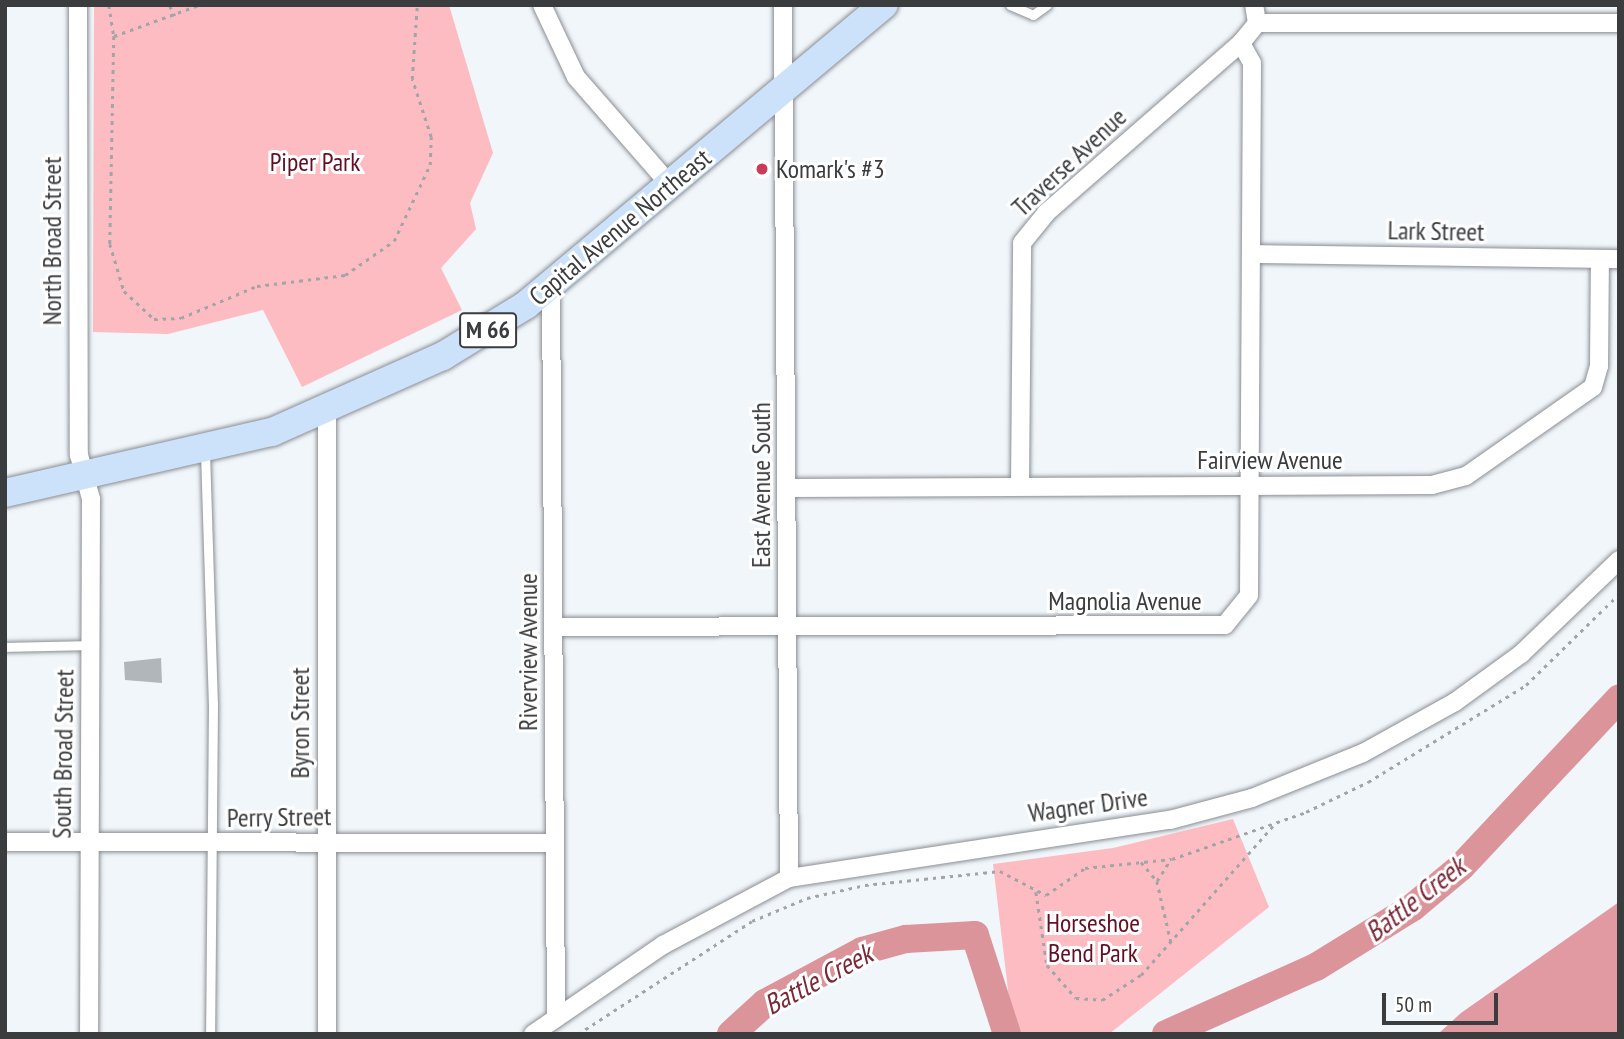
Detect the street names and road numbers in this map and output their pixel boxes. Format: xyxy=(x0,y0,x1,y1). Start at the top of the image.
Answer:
street label: Traverse Avenue xyxy=(1005,101,1133,223)
street label: Capital Avenue Northeast xyxy=(523,142,717,312)
street label: North Broad Street xyxy=(36,157,68,325)
street label: Lark Street xyxy=(1387,215,1485,247)
road number: M 66 xyxy=(458,310,518,351)
street label: East Avenue South xyxy=(745,402,777,568)
street label: Fairview Avenue xyxy=(1197,444,1343,476)
street label: Riverview Avenue xyxy=(512,573,544,731)
street label: Magnolia Avenue xyxy=(1048,585,1202,617)
street label: Byron Street xyxy=(284,667,316,779)
street label: South Broad Street xyxy=(46,669,80,839)
street label: Wagner Drive xyxy=(1026,781,1150,829)
street label: Perry Street xyxy=(226,800,332,834)

